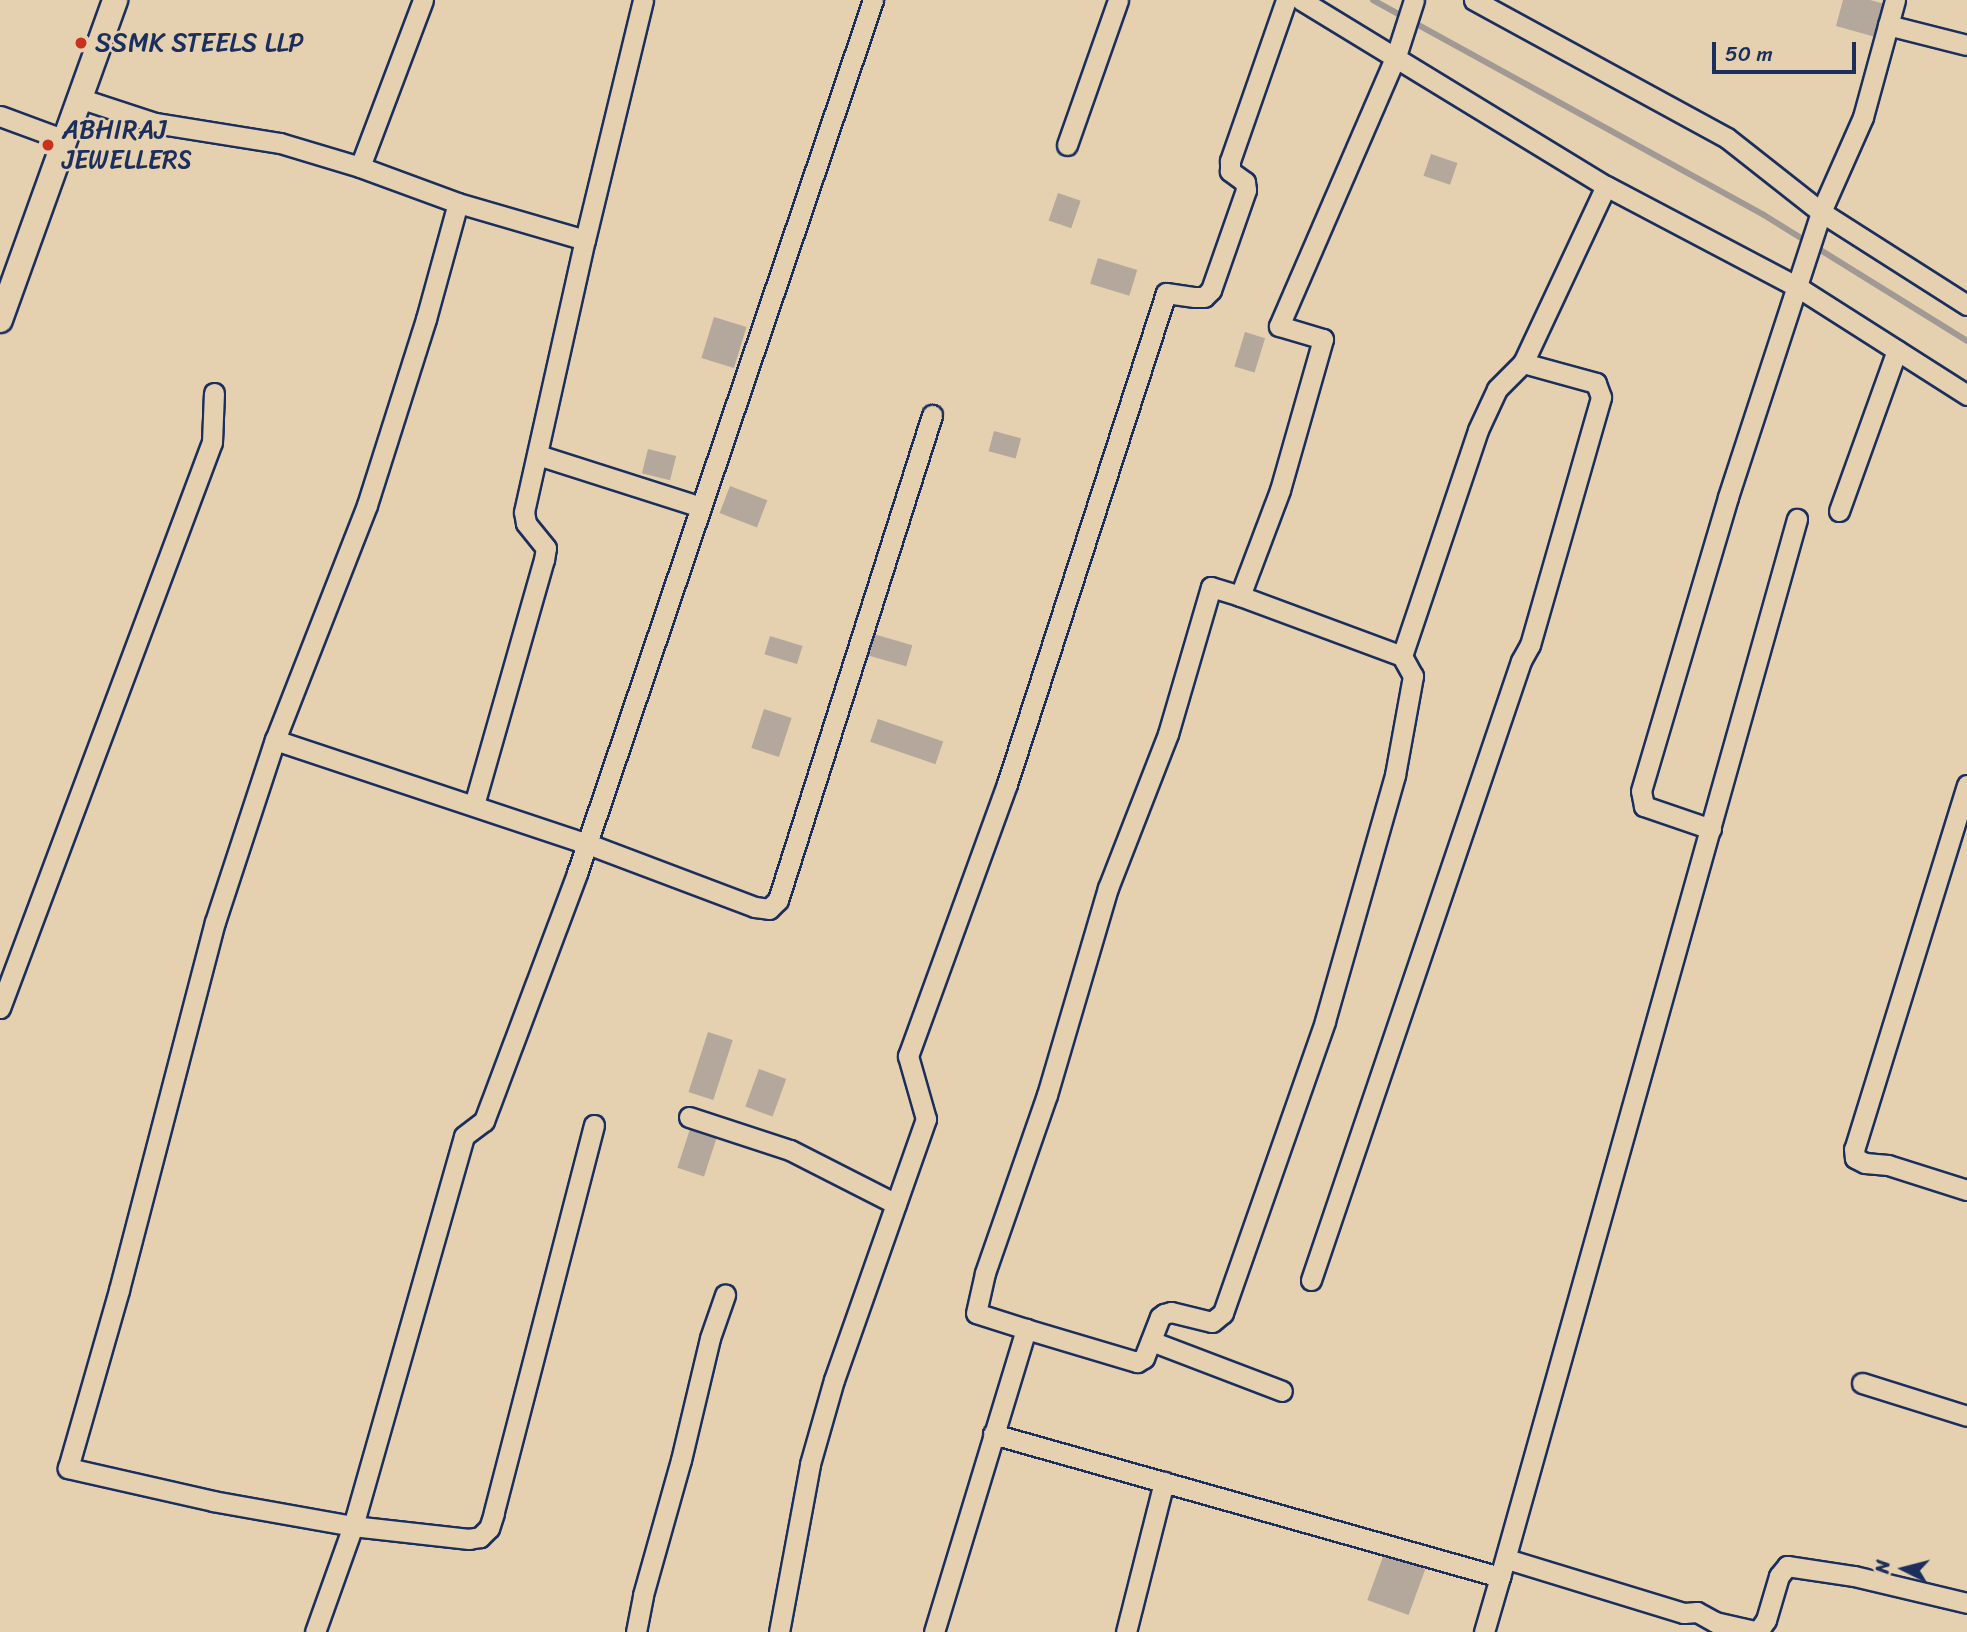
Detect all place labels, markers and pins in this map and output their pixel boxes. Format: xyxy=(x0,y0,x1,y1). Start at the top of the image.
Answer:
place label: SSMK STEELS LLP xyxy=(95,27,304,59)
marker: SSMK STEELS LLP xyxy=(73,35,89,51)
place label: ABHIRAJ JEWELLERS xyxy=(62,114,192,176)
marker: ABHIRAJ JEWELLERS xyxy=(40,137,56,153)

